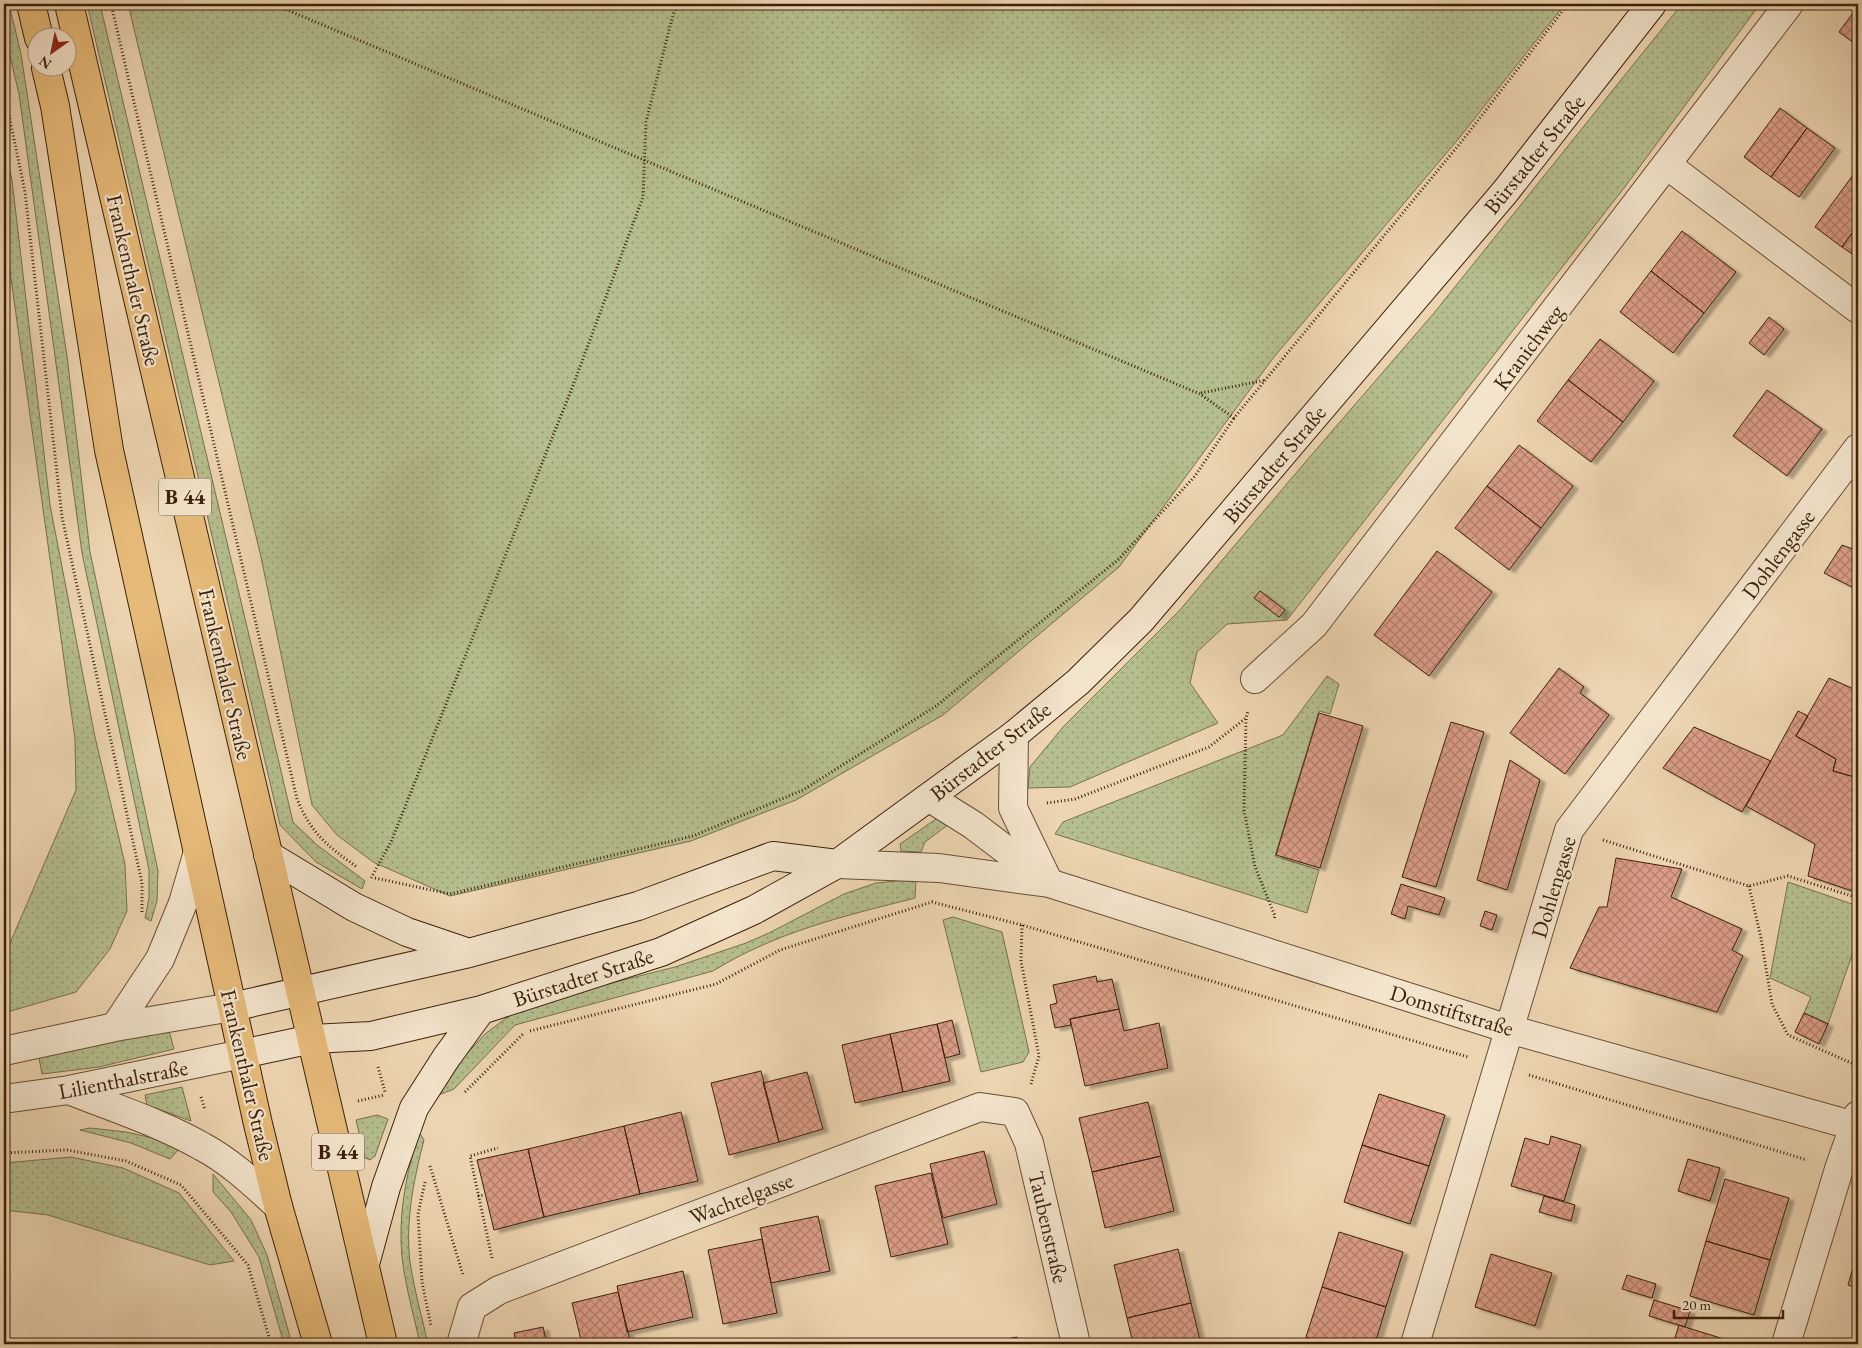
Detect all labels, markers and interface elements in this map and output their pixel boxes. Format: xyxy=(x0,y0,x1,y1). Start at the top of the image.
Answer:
north arrow xyxy=(28,28,78,78)
text: N xyxy=(35,52,55,74)
street label: Bürstadter Straße xyxy=(1477,88,1592,220)
street label: Frankenthaler Straße xyxy=(100,192,167,369)
street label: Kranichweg xyxy=(1487,298,1570,396)
street label: Bürstadter Straße xyxy=(1216,399,1333,530)
road number: B 44 xyxy=(159,478,211,516)
street label: Dohlengasse xyxy=(1735,503,1822,605)
street label: Frankenthaler Straße xyxy=(192,586,259,763)
street label: Bürstadter Straße xyxy=(924,695,1057,808)
street label: Dohlengasse xyxy=(1524,832,1583,942)
street label: Bürstadter Straße xyxy=(509,941,657,1014)
street label: Domstiftstraße xyxy=(1387,978,1518,1043)
street label: Frankenthaler Straße xyxy=(214,987,281,1164)
street label: Lilienthalstraße xyxy=(56,1053,191,1106)
road number: B 44 xyxy=(312,1134,364,1170)
street label: Wachtelgasse xyxy=(685,1165,798,1232)
street label: Taubenstraße xyxy=(1022,1168,1076,1286)
scale bar xyxy=(1674,1288,1783,1320)
text: 20 m xyxy=(1682,1295,1711,1314)

